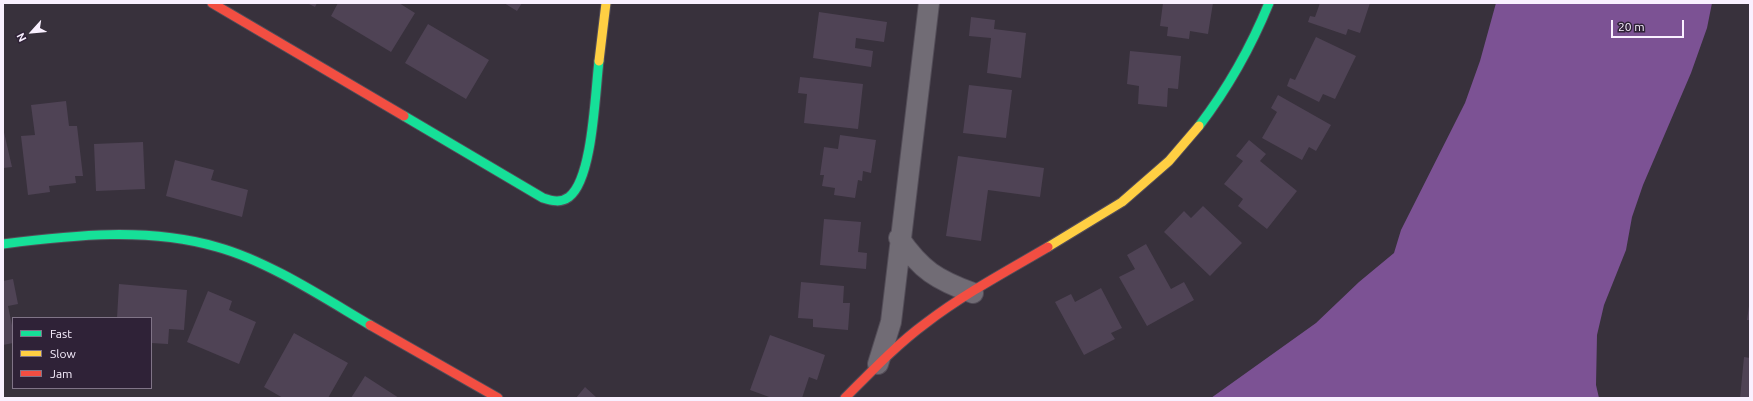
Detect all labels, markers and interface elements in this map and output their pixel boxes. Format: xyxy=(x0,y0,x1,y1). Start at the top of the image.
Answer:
north arrow xyxy=(12,12,52,52)
scale bar xyxy=(1613,12,1686,38)
text: 20 m xyxy=(1618,20,1645,33)
text: N xyxy=(14,31,29,44)
legend xyxy=(12,317,152,389)
text: Fast xyxy=(50,327,72,340)
text: Slow xyxy=(50,347,76,360)
text: Jam xyxy=(50,367,72,380)

